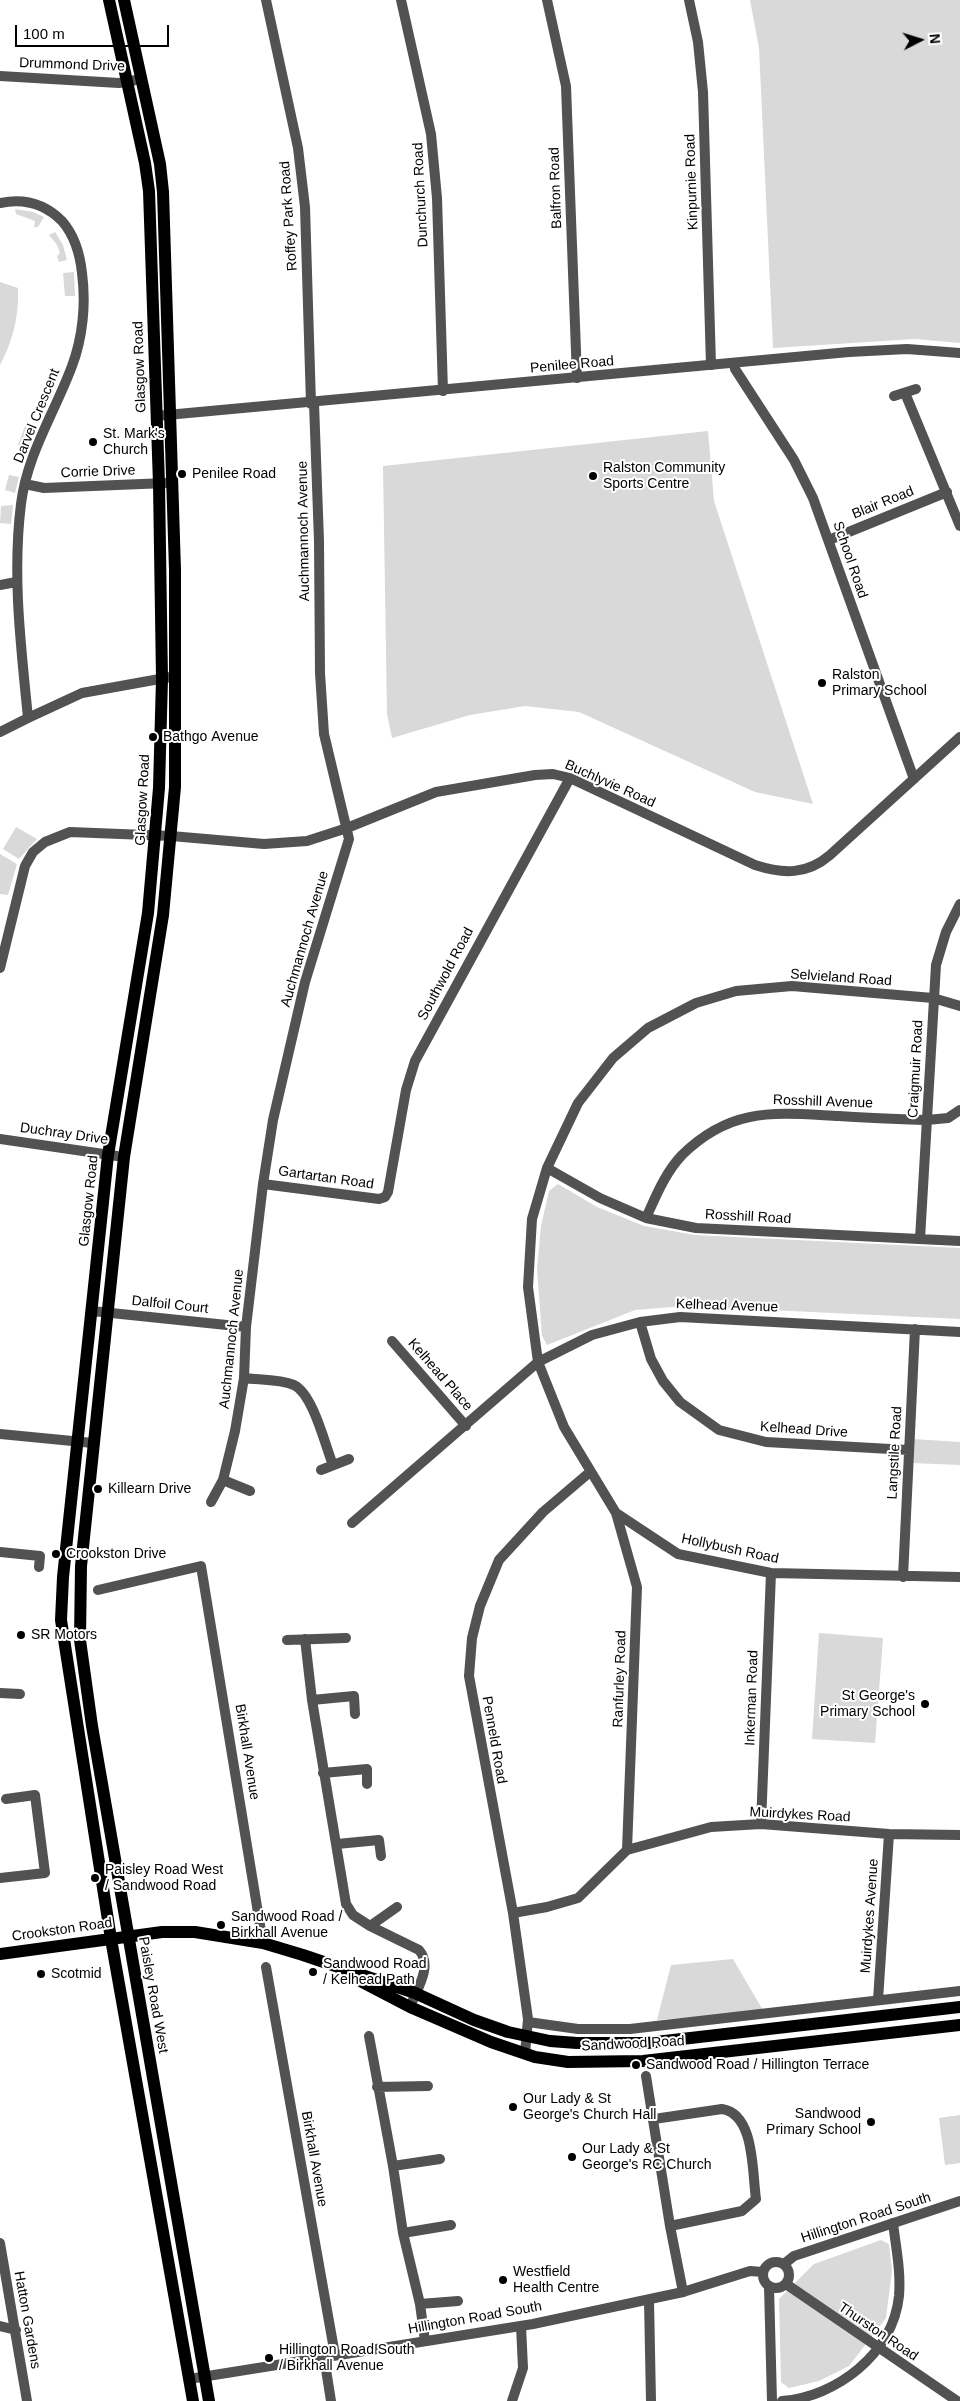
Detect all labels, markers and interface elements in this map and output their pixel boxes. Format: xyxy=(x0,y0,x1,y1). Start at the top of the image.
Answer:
scale bar xyxy=(18,15,171,47)
north arrow xyxy=(895,15,945,65)
text: 100 m xyxy=(23,25,65,42)
text: N xyxy=(927,33,943,44)
street label: Drummond Drive xyxy=(19,55,125,75)
street label: Kinpurnie Road xyxy=(682,133,702,231)
street label: Dunchurch Road xyxy=(410,142,432,248)
street label: Balfron Road xyxy=(546,147,566,229)
street label: Roffey Park Road xyxy=(277,160,301,272)
street label: Glasgow Road xyxy=(130,321,150,413)
street label: Penilee Road xyxy=(529,353,615,377)
street label: Darvel Crescent xyxy=(10,366,64,466)
place label: St. Mark's Church xyxy=(103,426,165,458)
marker: St. Mark's Church xyxy=(87,436,99,448)
place label: Ralston Community Sports Centre xyxy=(603,460,725,492)
street label: Auchmannoch Avenue xyxy=(294,461,314,601)
street label: Corrie Drive xyxy=(60,462,136,482)
place label: Penilee Road xyxy=(192,466,276,482)
marker: Penilee Road xyxy=(176,468,188,480)
marker: Ralston Community Sports Centre xyxy=(587,470,599,482)
street label: Blair Road xyxy=(850,483,916,523)
street label: School Road xyxy=(829,519,871,601)
place label: Ralston Primary School xyxy=(832,667,927,700)
marker: Ralston Primary School xyxy=(816,677,828,689)
place label: Bathgo Avenue xyxy=(163,729,258,745)
marker: Bathgo Avenue xyxy=(147,731,159,743)
street label: Glasgow Road xyxy=(132,754,154,846)
street label: Buchlyvie Road xyxy=(562,757,658,811)
street label: Auchmannoch Avenue xyxy=(278,869,332,1009)
street label: Southwold Road xyxy=(414,925,478,1023)
street label: Selvieland Road xyxy=(790,966,892,990)
street label: Craigmuir Road xyxy=(905,1020,927,1118)
street label: Rosshill Avenue xyxy=(773,1092,873,1112)
street label: Duchray Drive xyxy=(19,1120,109,1148)
street label: Glasgow Road xyxy=(76,1154,102,1248)
street label: Gartartan Road xyxy=(277,1163,375,1193)
street label: Rosshill Road xyxy=(704,1206,792,1228)
street label: Auchmannoch Avenue xyxy=(216,1268,248,1410)
street label: Dalfoil Court xyxy=(131,1293,209,1317)
street label: Kelhead Avenue xyxy=(675,1296,779,1316)
street label: Kelhead Place xyxy=(404,1335,476,1415)
street label: Langstile Road xyxy=(884,1406,906,1500)
street label: Kelhead Drive xyxy=(760,1419,848,1441)
place label: Killearn Drive xyxy=(108,1481,191,1497)
marker: Killearn Drive xyxy=(92,1483,104,1495)
street label: Hollybush Road xyxy=(680,1531,780,1567)
place label: Crookston Drive xyxy=(66,1546,166,1562)
marker: Crookston Drive xyxy=(50,1548,62,1560)
place label: SR Motors xyxy=(31,1627,97,1643)
marker: SR Motors xyxy=(15,1629,27,1641)
street label: Ranfurley Road xyxy=(610,1630,630,1728)
street label: Inkerman Road xyxy=(742,1650,762,1746)
place label: St George's Primary School xyxy=(820,1688,915,1720)
street label: Penneld Road xyxy=(478,1695,510,1785)
marker: St George's Primary School xyxy=(919,1698,931,1710)
street label: Birkhall Avenue xyxy=(231,1703,263,1801)
street label: Muirdykes Road xyxy=(749,1804,851,1826)
street label: Muirdykes Avenue xyxy=(858,1858,882,1974)
place label: Paisley Road West / Sandwood Road xyxy=(105,1862,223,1894)
marker: Paisley Road West / Sandwood Road xyxy=(89,1872,101,1884)
place label: Sandwood Road / Birkhall Avenue xyxy=(231,1909,342,1941)
street label: Crookston Road xyxy=(11,1915,113,1945)
marker: Sandwood Road / Birkhall Avenue xyxy=(215,1919,227,1931)
street label: Paisley Road West xyxy=(134,1935,172,2055)
place label: Sandwood Road / Kelhead Path xyxy=(323,1956,427,1988)
place label: Scotmid xyxy=(51,1966,102,1982)
marker: Sandwood Road / Kelhead Path xyxy=(307,1966,319,1978)
marker: Scotmid xyxy=(35,1968,47,1980)
street label: Sandwood Road xyxy=(581,2033,685,2055)
place label: Sandwood Road / Hillington Terrace xyxy=(646,2057,869,2073)
marker: Sandwood Road / Hillington Terrace xyxy=(630,2059,642,2071)
place label: Our Lady & St George's Church Hall xyxy=(523,2091,656,2124)
marker: Our Lady & St George's Church Hall xyxy=(507,2101,519,2113)
place label: Sandwood Primary School xyxy=(766,2106,861,2138)
street label: Birkhall Avenue xyxy=(297,2110,331,2208)
marker: Sandwood Primary School xyxy=(865,2116,877,2128)
place label: Our Lady & St George's RC Church xyxy=(582,2141,712,2174)
marker: Our Lady & St George's RC Church xyxy=(566,2151,578,2163)
street label: Hillington Road South xyxy=(799,2189,933,2247)
place label: Westfield Health Centre xyxy=(513,2264,599,2296)
street label: Hatton Gardens xyxy=(10,2270,44,2370)
marker: Westfield Health Centre xyxy=(497,2274,509,2286)
street label: Hillington Road South xyxy=(407,2298,543,2338)
street label: Thurston Road xyxy=(835,2299,921,2365)
place label: Hillington Road South / Birkhall Avenue xyxy=(279,2342,414,2374)
marker: Hillington Road South / Birkhall Avenue xyxy=(263,2352,275,2364)

